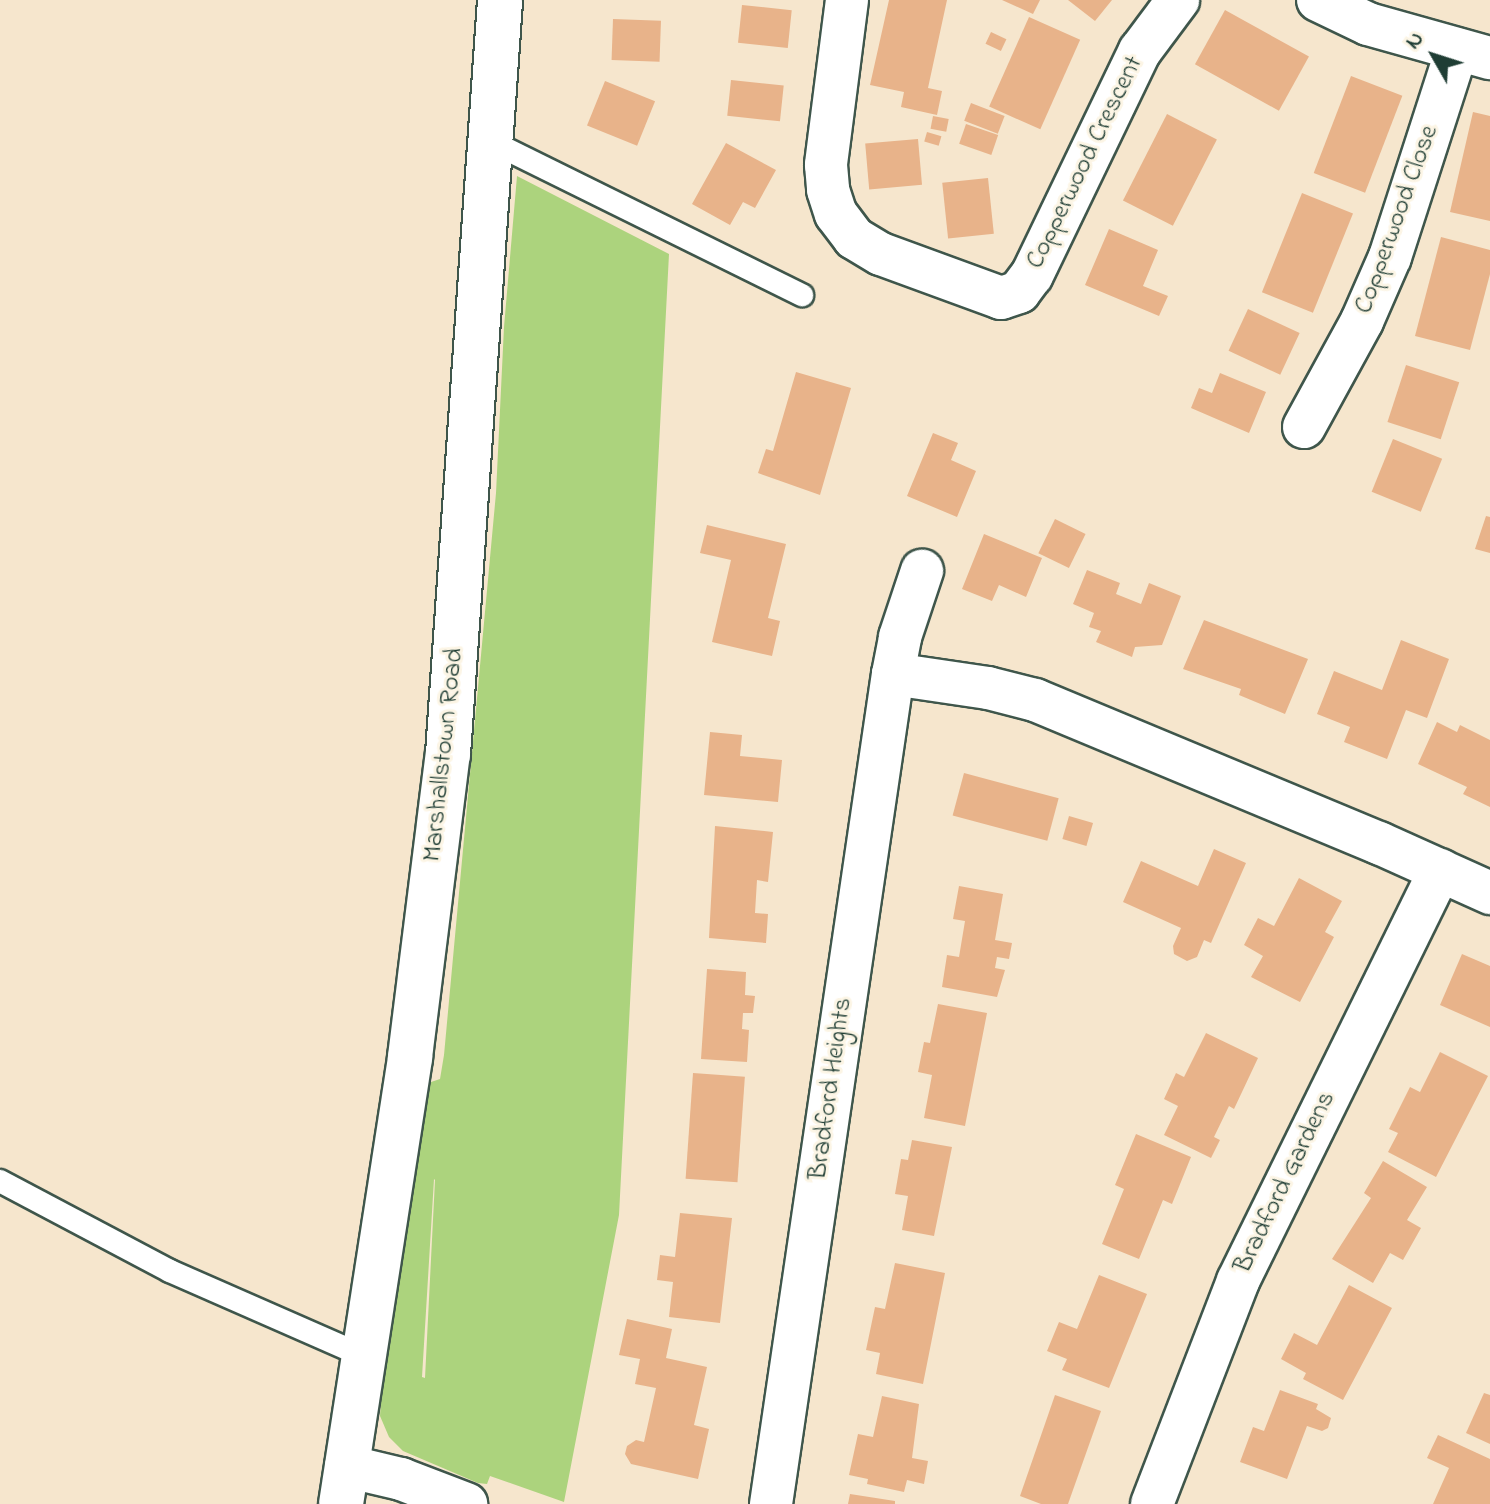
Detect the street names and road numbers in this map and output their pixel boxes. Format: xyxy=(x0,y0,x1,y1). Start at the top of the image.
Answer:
street label: Copperwood Crescent xyxy=(1021,52,1151,274)
street label: Copperwood Close xyxy=(1350,122,1446,318)
street label: Marshallstown Road xyxy=(418,647,472,863)
street label: Bradford Heights xyxy=(804,996,860,1182)
street label: Bradford Gardens xyxy=(1229,1087,1343,1279)

